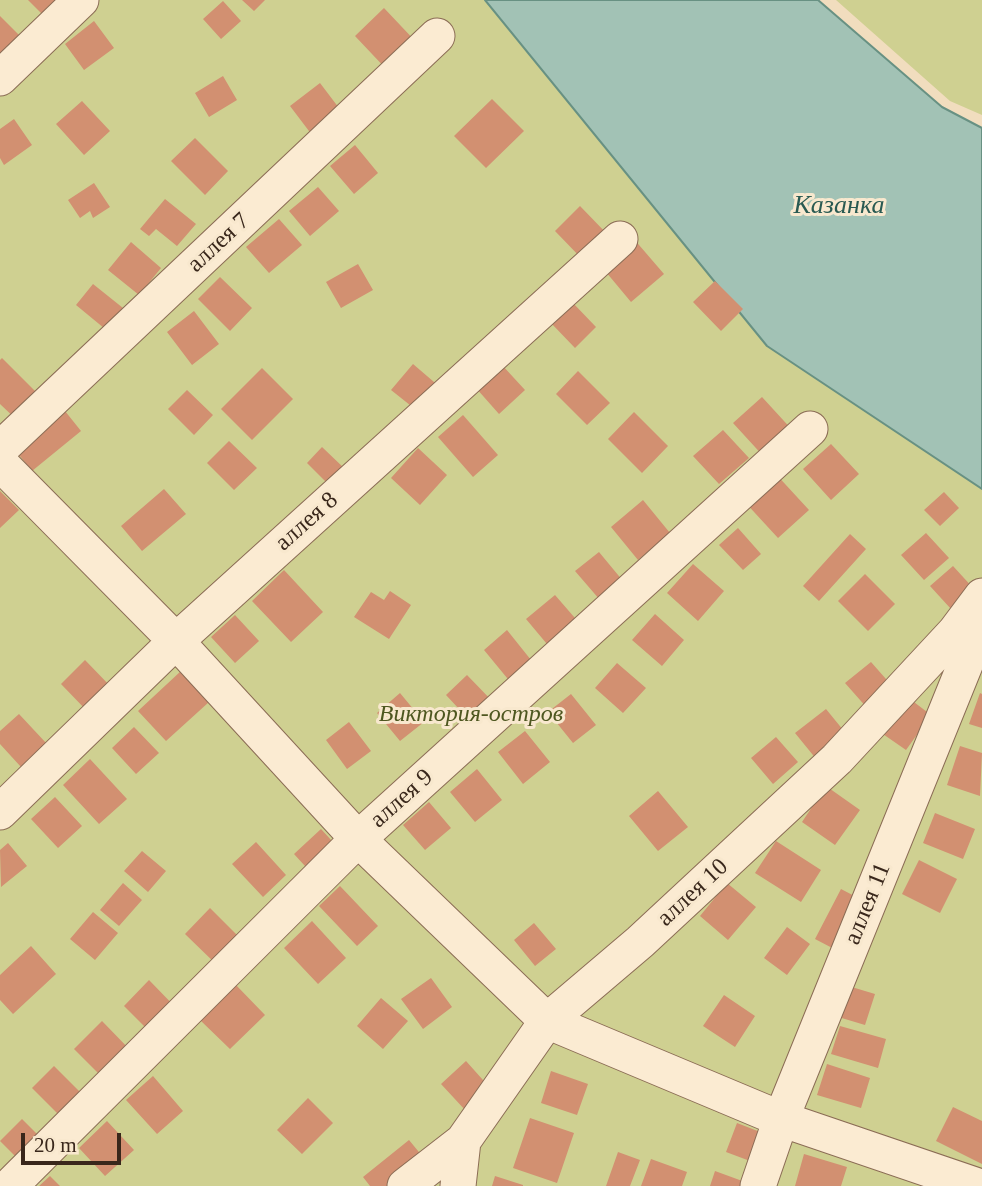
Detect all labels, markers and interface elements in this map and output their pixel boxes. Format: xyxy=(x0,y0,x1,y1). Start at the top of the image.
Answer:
water label: Казанка xyxy=(794,190,884,222)
street label: аллея 7 xyxy=(182,207,256,279)
street label: аллея 8 xyxy=(270,486,344,558)
park label: Виктория-остров xyxy=(379,701,563,729)
street label: аллея 9 xyxy=(365,763,439,835)
street label: аллея 10 xyxy=(652,853,734,933)
street label: аллея 11 xyxy=(839,859,897,949)
scale bar xyxy=(24,1120,124,1164)
text: 20 m xyxy=(34,1133,77,1157)

